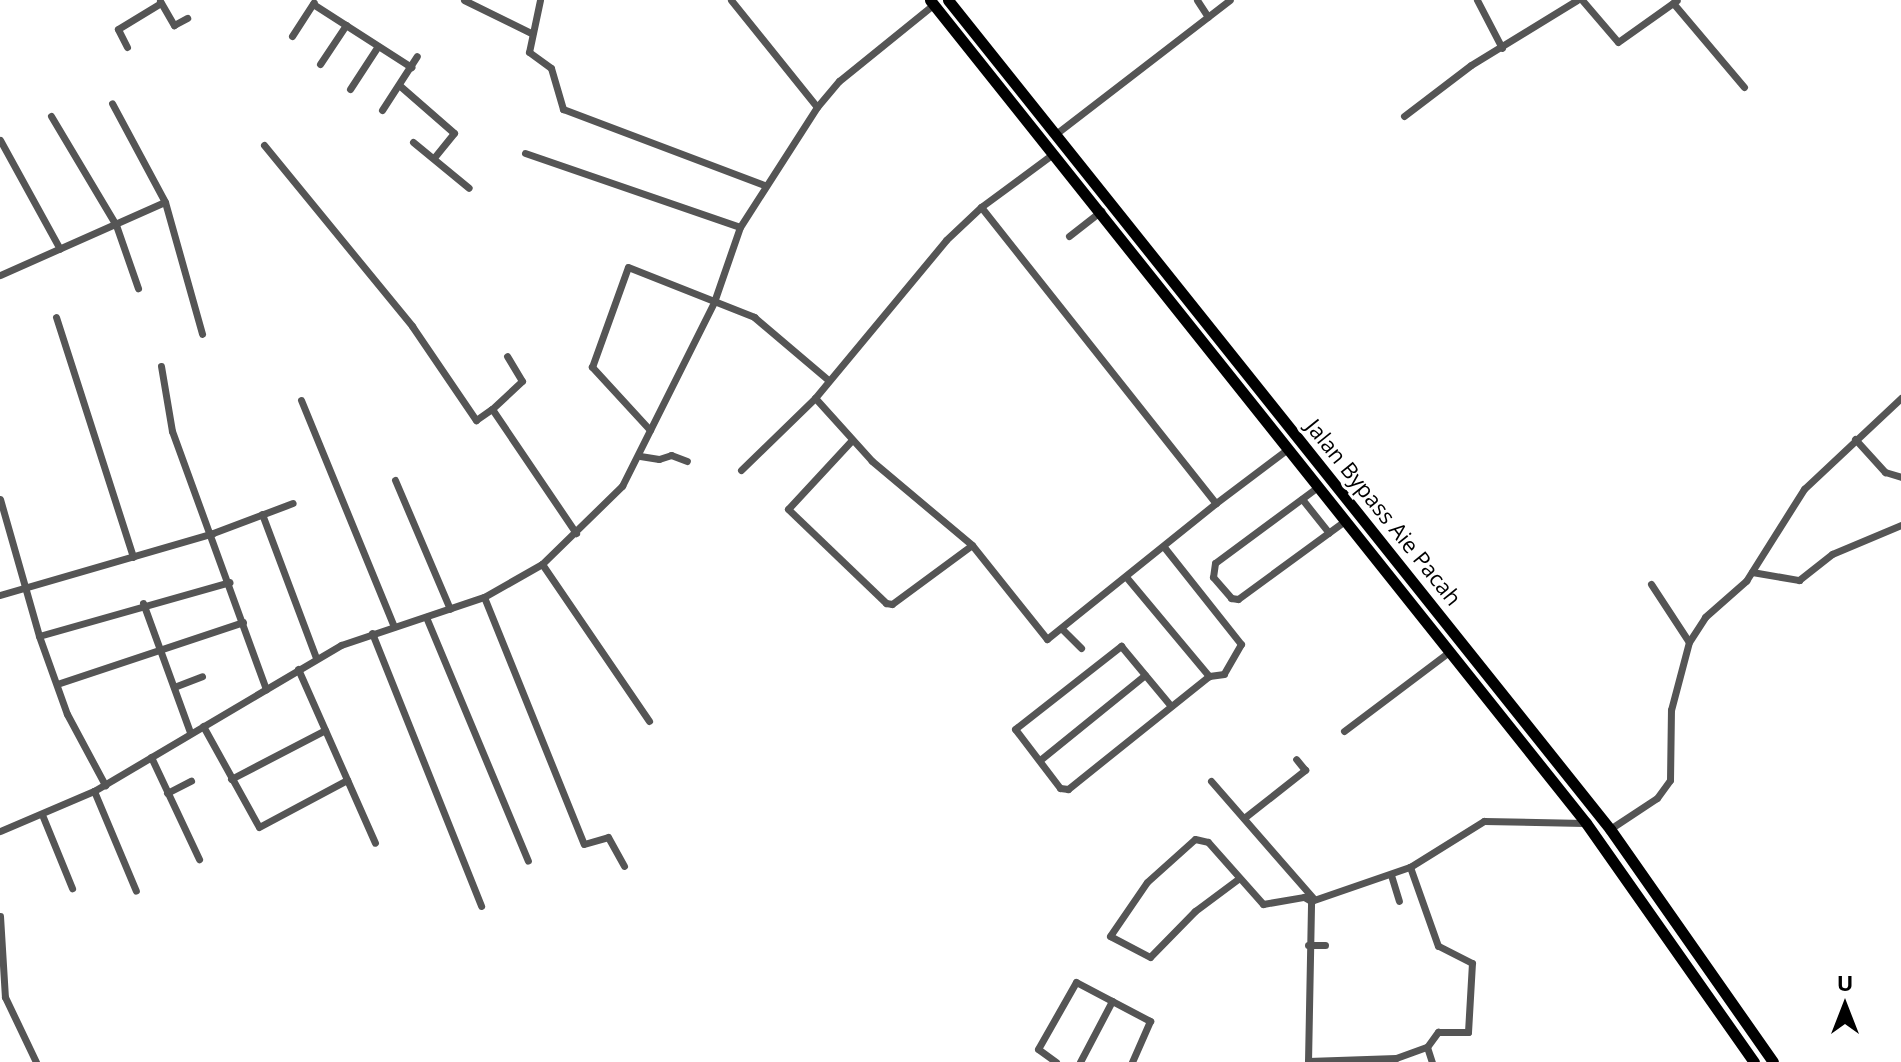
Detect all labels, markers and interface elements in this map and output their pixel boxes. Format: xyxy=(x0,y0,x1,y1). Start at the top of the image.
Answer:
street label: Jalan Bypass Aie Pacah xyxy=(1301,414,1467,610)
north arrow xyxy=(1805,966,1885,1046)
text: U xyxy=(1837,967,1853,997)

